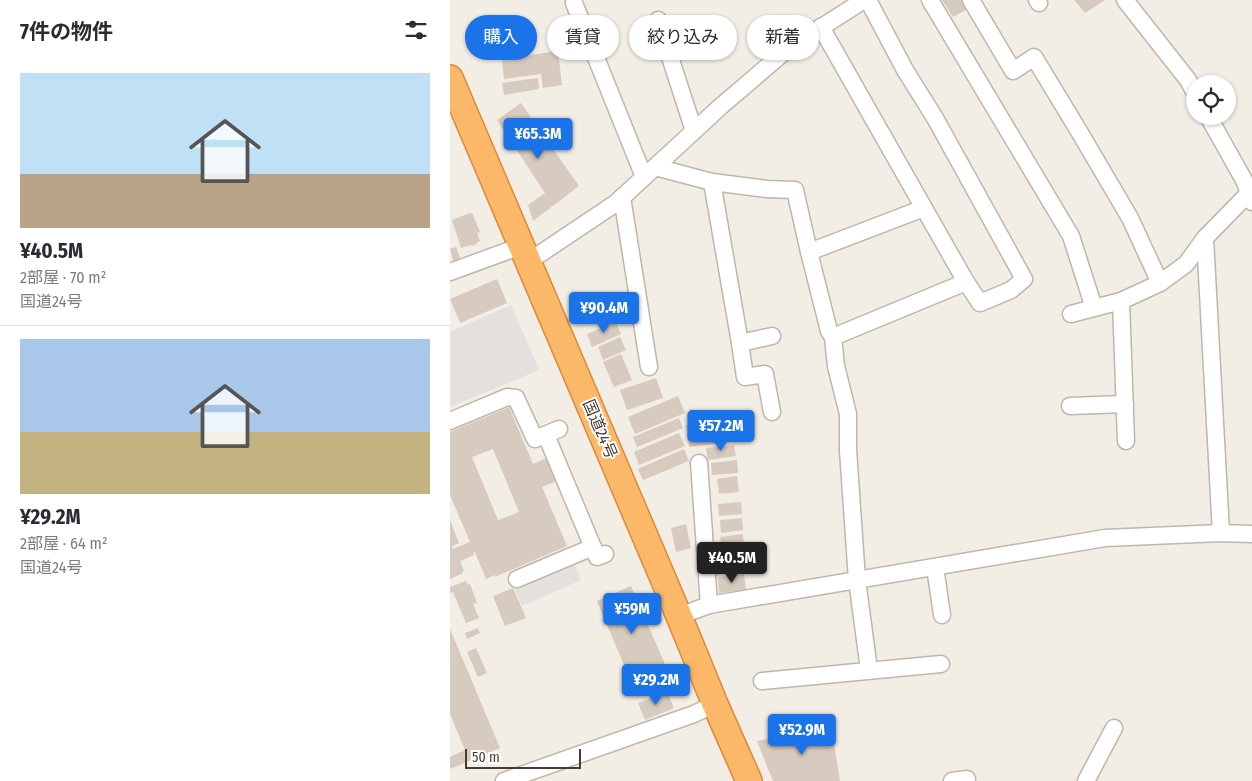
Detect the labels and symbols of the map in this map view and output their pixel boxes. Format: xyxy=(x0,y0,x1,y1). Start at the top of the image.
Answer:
pin: ¥65.3M xyxy=(497,118,579,160)
pin: ¥90.4M xyxy=(563,292,645,334)
street label: 国道24号 xyxy=(579,397,621,461)
pin: ¥57.2M xyxy=(680,410,762,452)
pin: ¥40.5M xyxy=(691,542,773,584)
pin: ¥59M xyxy=(602,592,662,635)
pin: ¥29.2M xyxy=(615,664,697,706)
pin: ¥52.9M xyxy=(761,714,843,756)
scale bar xyxy=(465,746,581,769)

